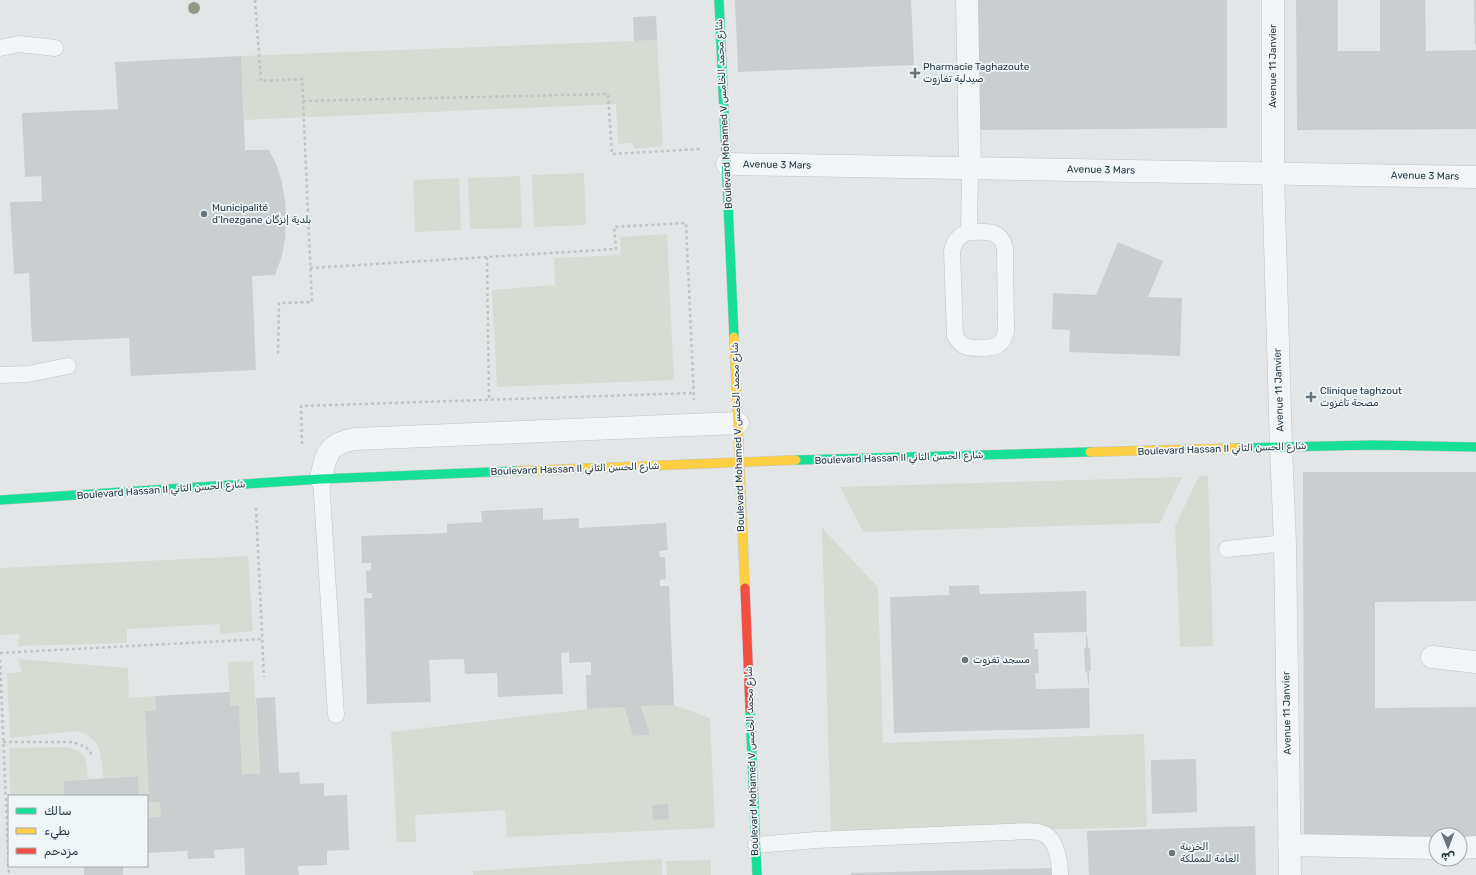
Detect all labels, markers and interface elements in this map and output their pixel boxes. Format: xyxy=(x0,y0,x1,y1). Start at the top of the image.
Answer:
street label: Boulevard Mohamed V شارع محمد الخامس xyxy=(713,19,736,209)
street label: Avenue 11 Janvier xyxy=(1267,24,1279,108)
place label: Pharmacie Taghazoute صيدلية تغازوت xyxy=(923,61,1030,85)
marker: Pharmacie Taghazoute صيدلية تغازوت xyxy=(910,68,920,78)
street label: Avenue 3 Mars xyxy=(743,158,811,172)
street label: Avenue 3 Mars xyxy=(1067,163,1135,177)
street label: Avenue 3 Mars xyxy=(1391,169,1459,183)
place label: Municipalité d'Inezgane بلدية إنزگان xyxy=(212,202,311,226)
marker: Municipalité d'Inezgane بلدية إنزگان xyxy=(199,209,209,219)
street label: Boulevard Mohamed V شارع محمد الخامس xyxy=(729,342,748,532)
street label: Avenue 11 Janvier xyxy=(1272,348,1286,432)
place label: Clinique taghzout مصحة تاغزوت xyxy=(1320,385,1402,409)
marker: Clinique taghzout مصحة تاغزوت xyxy=(1305,391,1317,403)
street label: Boulevard Hassan II شارع الحسن الثاني xyxy=(1137,440,1307,460)
street label: Boulevard Hassan II شارع الحسن الثاني xyxy=(814,449,984,469)
street label: Boulevard Hassan II شارع الحسن الثاني xyxy=(490,460,660,480)
street label: Boulevard Hassan II شارع الحسن الثاني xyxy=(76,478,246,504)
place label: مسجد تغزوت xyxy=(973,654,1030,666)
marker: مسجد تغزوت xyxy=(960,655,970,665)
street label: Boulevard Mohamed V شارع محمد الخامس xyxy=(743,666,762,856)
street label: Avenue 11 Janvier xyxy=(1280,671,1294,755)
legend xyxy=(8,795,148,867)
text: سالك xyxy=(44,804,72,818)
text: بطيء xyxy=(44,824,70,840)
north arrow xyxy=(1428,827,1468,867)
place label: الخزينة العامة للمملكة xyxy=(1180,841,1239,865)
text: مزدحم xyxy=(44,844,79,859)
marker: الخزينة العامة للمملكة xyxy=(1167,848,1177,858)
text: ش xyxy=(1441,850,1455,863)

